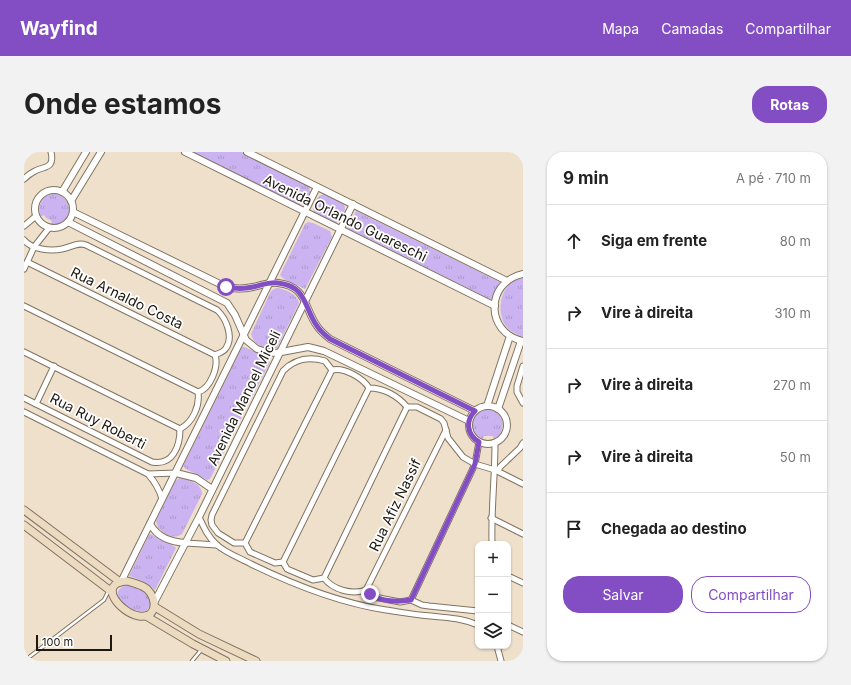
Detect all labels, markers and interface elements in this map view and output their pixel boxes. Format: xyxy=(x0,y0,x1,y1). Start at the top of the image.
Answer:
text: Wayfind xyxy=(20,17,98,40)
text: Mapa xyxy=(602,20,639,37)
text: Camadas xyxy=(661,20,723,37)
text: Compartilhar xyxy=(745,20,831,37)
button: Rotas xyxy=(752,86,827,123)
text: Onde estamos xyxy=(24,87,221,121)
text: 9 min xyxy=(563,168,609,188)
street label: Avenida Orlando Guareschi xyxy=(261,170,430,265)
text: A pé · 710 m xyxy=(736,170,811,186)
icon: ahead xyxy=(563,230,585,252)
text: Siga em frente xyxy=(601,231,707,250)
text: 80 m xyxy=(780,233,811,249)
street label: Rua Arnaldo Costa xyxy=(68,263,186,332)
route start xyxy=(217,278,235,296)
icon: right xyxy=(563,302,585,324)
text: Vire à direita xyxy=(601,303,693,322)
text: 310 m xyxy=(774,305,811,321)
street label: Avenida Manoel Miceli xyxy=(203,327,284,468)
icon: right xyxy=(563,374,585,396)
text: Vire à direita xyxy=(601,375,693,394)
text: 270 m xyxy=(773,377,811,393)
street label: Rua Ruy Roberti xyxy=(47,389,149,452)
icon: right xyxy=(563,446,585,468)
text: Vire à direita xyxy=(601,447,693,466)
text: 50 m xyxy=(780,449,811,465)
street label: Rua Afiz Nassif xyxy=(365,456,424,554)
icon: arrive xyxy=(563,518,585,540)
text: Chegada ao destino xyxy=(601,519,747,538)
map controls xyxy=(475,541,511,649)
button: + xyxy=(475,541,511,577)
button: Salvar xyxy=(563,576,683,613)
button: Compartilhar xyxy=(691,576,811,613)
button: − xyxy=(475,577,511,613)
route end xyxy=(361,585,379,603)
button: layers xyxy=(475,613,511,649)
scale bar xyxy=(36,633,112,652)
text: 100 m xyxy=(42,635,73,649)

